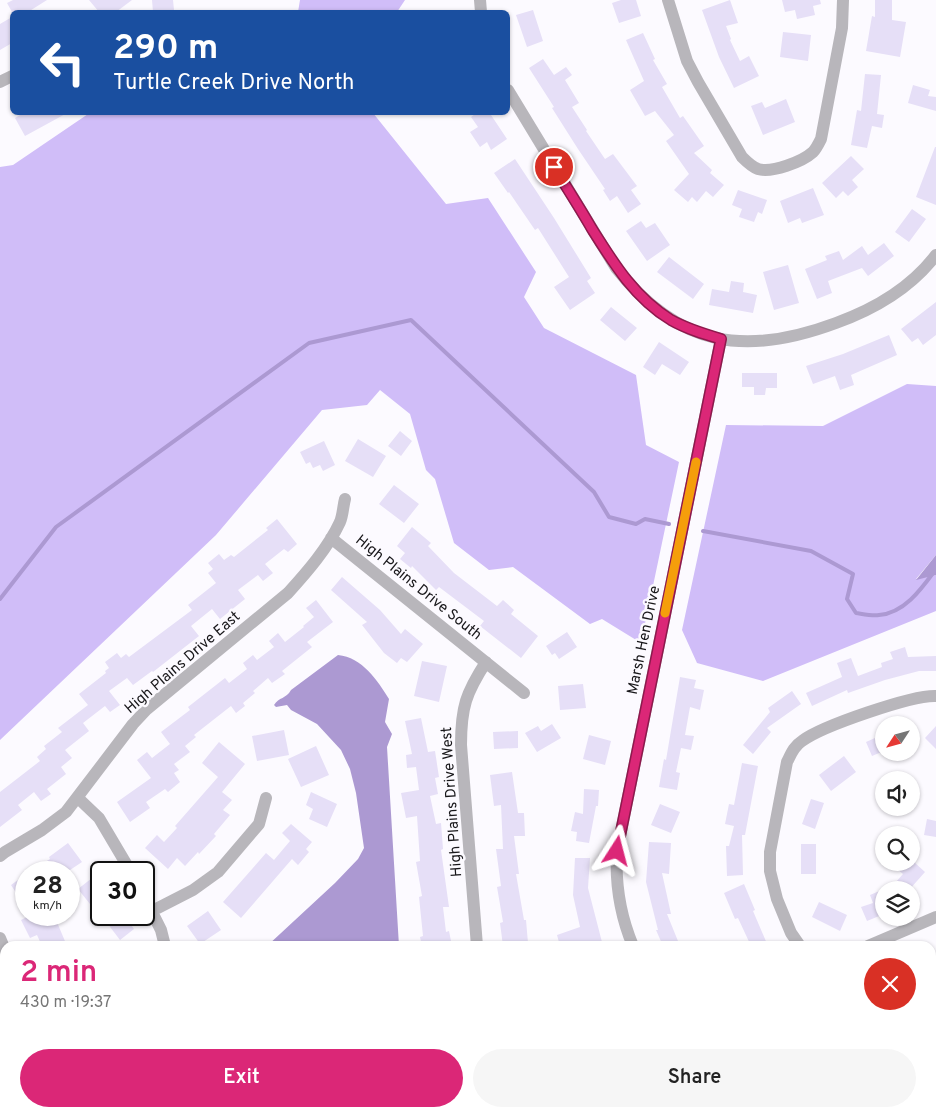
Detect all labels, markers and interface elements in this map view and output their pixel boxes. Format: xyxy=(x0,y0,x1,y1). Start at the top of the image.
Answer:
text: 290 m xyxy=(113,27,218,71)
icon: left xyxy=(30,30,95,95)
text: Turtle Creek Drive North xyxy=(113,70,354,97)
pin xyxy=(533,146,575,188)
icon: arrive xyxy=(540,153,568,181)
street label: High Plains Drive South xyxy=(351,531,485,645)
street label: Marsh Hen Drive xyxy=(624,584,665,696)
street label: High Plains Drive East xyxy=(121,608,245,719)
north arrow xyxy=(875,716,920,761)
map controls xyxy=(875,716,920,926)
street label: High Plains Drive West xyxy=(438,726,467,878)
button: sound xyxy=(875,771,920,816)
position arrow xyxy=(590,824,642,876)
button: search xyxy=(875,826,920,871)
speed limit sign: 30 xyxy=(90,861,155,926)
text: 28 xyxy=(32,871,63,903)
button: layers xyxy=(875,881,920,926)
text: km/h xyxy=(33,898,62,914)
text: 2 min xyxy=(20,955,97,992)
button: close xyxy=(864,958,916,1010)
text: 430 m · 19:37 xyxy=(20,993,111,1013)
button: Exit xyxy=(20,1049,463,1107)
button: Share xyxy=(473,1049,916,1107)

